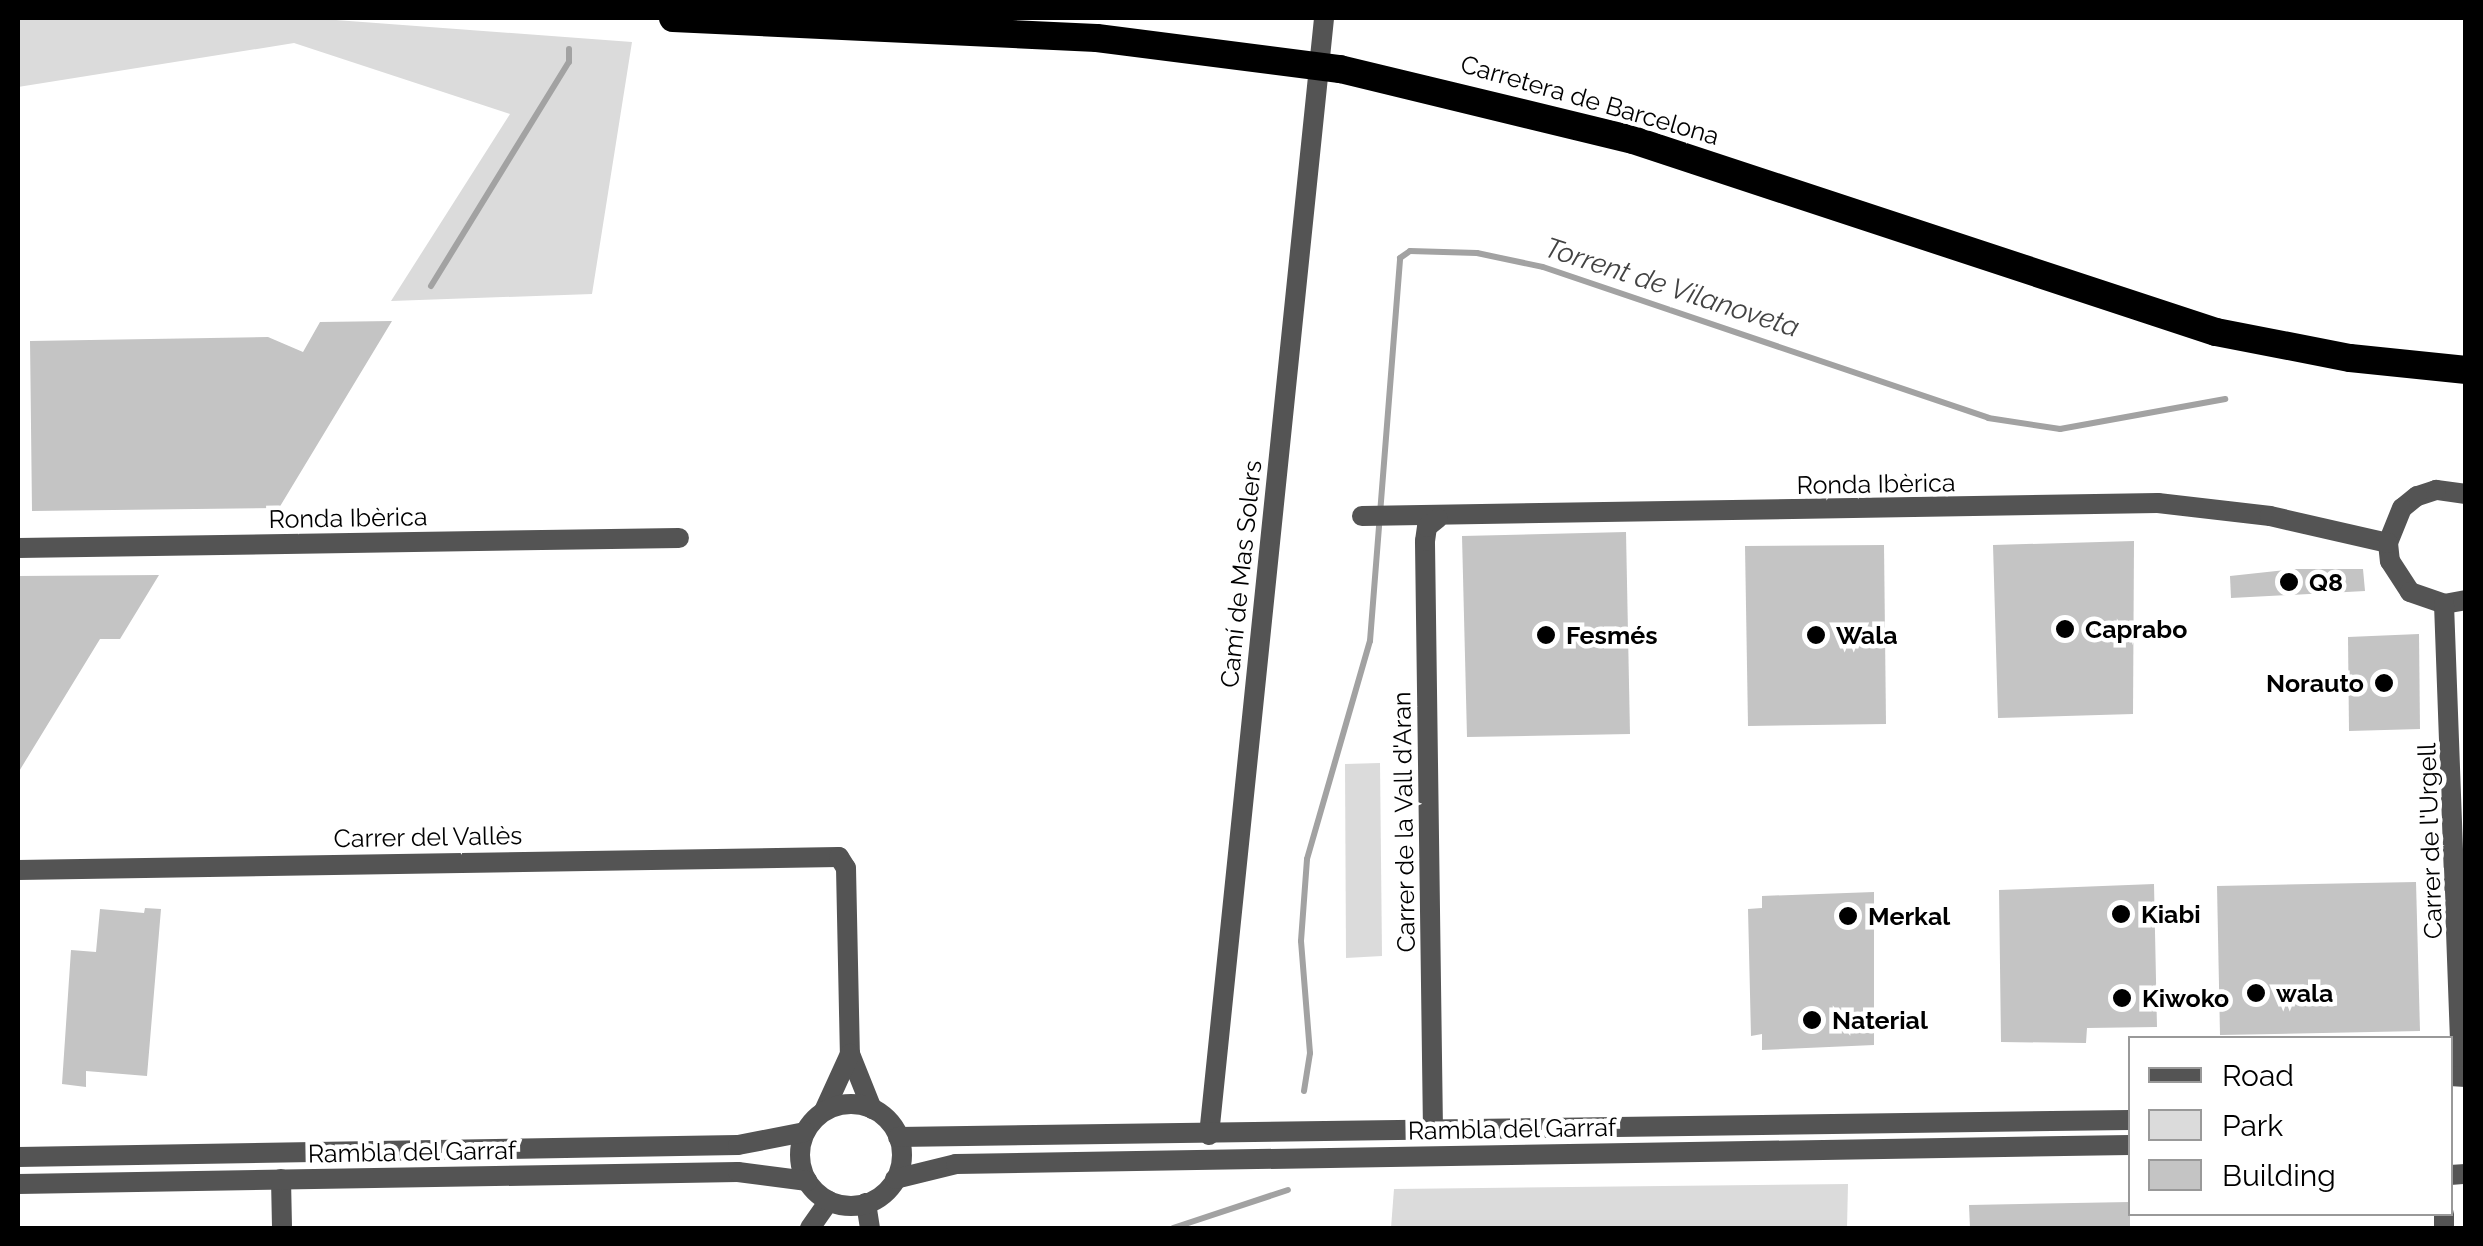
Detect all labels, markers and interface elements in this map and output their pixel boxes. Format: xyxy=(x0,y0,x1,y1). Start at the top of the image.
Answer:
street label: Carretera de Barcelona xyxy=(1457,49,1723,151)
water label: Torrent de Vilanoveta xyxy=(1540,231,1804,345)
street label: Camí de Mas Solers xyxy=(1214,459,1268,689)
street label: Ronda Ibèrica xyxy=(1796,468,1956,500)
street label: Ronda Ibèrica xyxy=(268,502,428,534)
place label: Q8 xyxy=(2309,567,2343,597)
marker: Q8 xyxy=(2278,571,2300,593)
place label: Caprabo xyxy=(2085,614,2187,644)
marker: Caprabo xyxy=(2054,618,2076,640)
place label: Fesmés xyxy=(1566,620,1658,650)
place label: Wala xyxy=(1836,620,1897,650)
marker: Fesmés xyxy=(1535,624,1557,646)
marker: Wala xyxy=(1805,624,1827,646)
place label: Norauto xyxy=(2266,668,2364,698)
marker: Norauto xyxy=(2373,672,2395,694)
street label: Carrer de la Vall d'Aran xyxy=(1387,690,1421,954)
street label: Carrer de l'Urgell xyxy=(2412,742,2448,940)
street label: Carrer del Vallès xyxy=(332,820,524,854)
place label: Kiabi xyxy=(2141,899,2201,929)
place label: Merkal xyxy=(1868,901,1950,931)
marker: Kiabi xyxy=(2110,903,2132,925)
marker: Merkal xyxy=(1837,905,1859,927)
place label: wala xyxy=(2276,978,2333,1008)
marker: wala xyxy=(2245,982,2267,1004)
place label: Kiwoko xyxy=(2142,983,2229,1013)
marker: Kiwoko xyxy=(2111,987,2133,1009)
place label: Naterial xyxy=(1832,1005,1928,1035)
marker: Naterial xyxy=(1801,1009,1823,1031)
legend xyxy=(2128,1036,2453,1216)
text: Road xyxy=(2222,1058,2294,1093)
text: Park xyxy=(2222,1108,2283,1143)
street label: Rambla del Garraf xyxy=(1407,1112,1617,1146)
street label: Rambla del Garraf xyxy=(307,1135,517,1169)
text: Building xyxy=(2222,1158,2336,1193)

